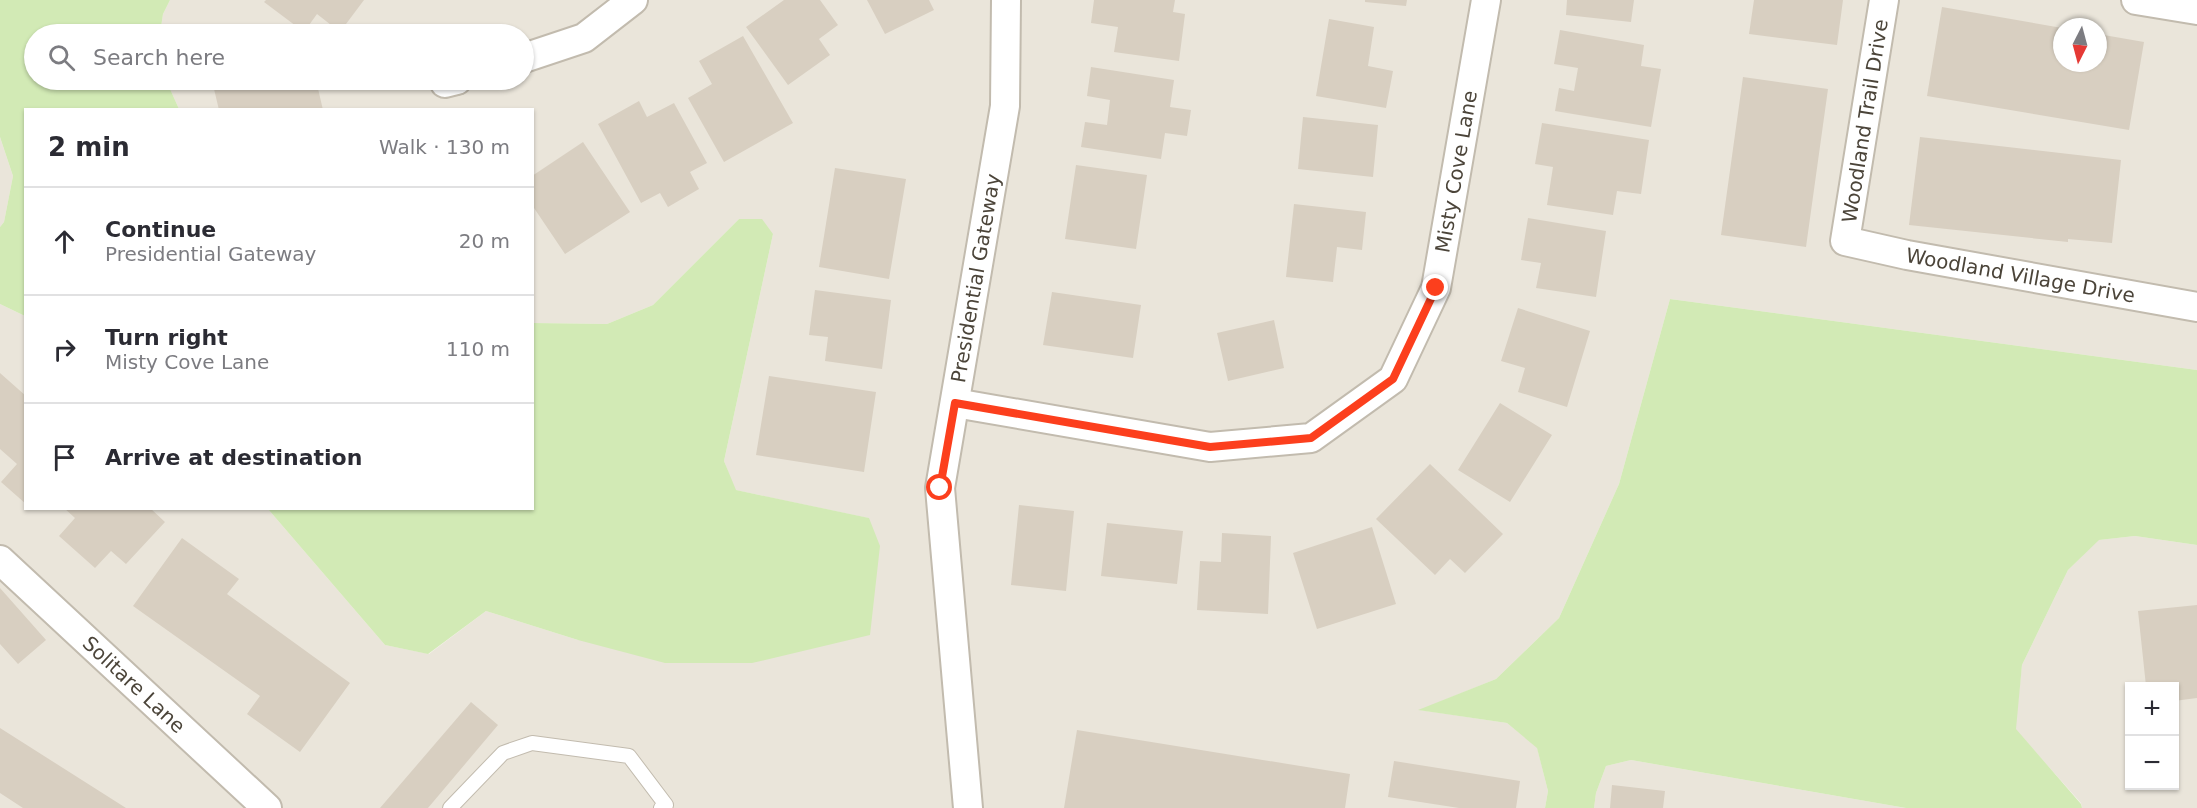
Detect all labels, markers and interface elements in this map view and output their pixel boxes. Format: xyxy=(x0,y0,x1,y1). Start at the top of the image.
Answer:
street label: Woodland Trail Drive xyxy=(1837,17,1893,225)
north arrow xyxy=(2053,18,2107,72)
search box xyxy=(24,24,534,90)
icon: search xyxy=(45,41,78,74)
text: Search here xyxy=(93,45,225,70)
street label: Misty Cove Lane xyxy=(1430,89,1482,255)
text: 2 min xyxy=(48,132,130,162)
text: Walk · 130 m xyxy=(379,135,510,159)
street label: Presidential Gateway xyxy=(946,172,1005,385)
text: Continue xyxy=(105,217,216,242)
icon: ahead xyxy=(48,225,81,258)
text: 20 m xyxy=(459,229,510,253)
text: Presidential Gateway xyxy=(105,242,316,266)
street label: Woodland Village Drive xyxy=(1904,243,2137,308)
route end xyxy=(1422,274,1448,300)
text: Turn right xyxy=(105,325,228,350)
icon: right xyxy=(48,333,81,366)
text: 110 m xyxy=(446,337,510,361)
text: Misty Cove Lane xyxy=(105,350,269,374)
icon: arrive xyxy=(48,441,81,474)
text: Arrive at destination xyxy=(105,445,362,470)
route start xyxy=(926,474,952,500)
street label: Solitare Lane xyxy=(78,631,190,738)
map controls xyxy=(2125,682,2179,790)
button: + xyxy=(2125,682,2179,736)
button: − xyxy=(2125,736,2179,790)

